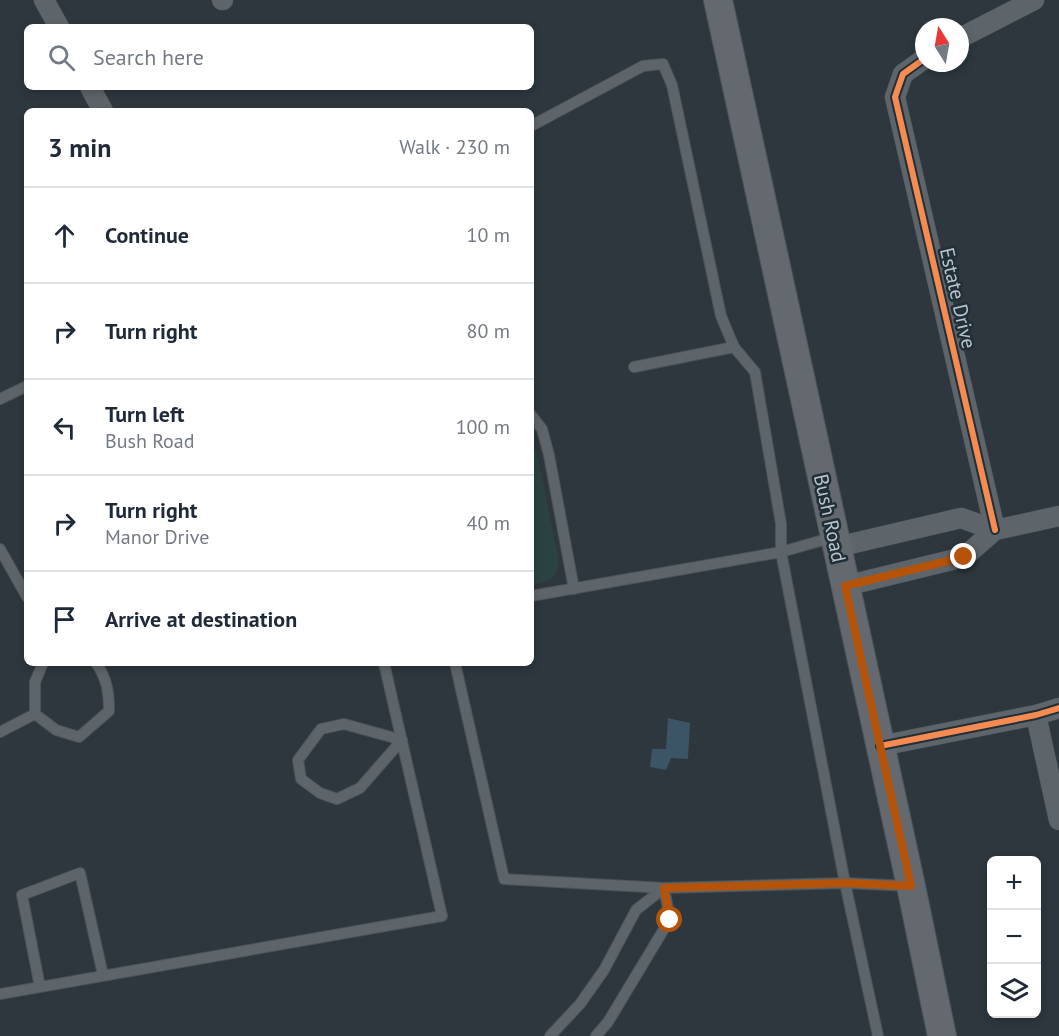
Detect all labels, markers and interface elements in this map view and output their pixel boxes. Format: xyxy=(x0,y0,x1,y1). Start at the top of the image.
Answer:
north arrow xyxy=(915,18,969,72)
search box xyxy=(24,24,534,90)
icon: search xyxy=(45,41,78,74)
text: Search here xyxy=(93,43,204,71)
text: 3 min xyxy=(48,131,111,164)
text: Walk · 230 m xyxy=(399,134,510,160)
icon: ahead xyxy=(48,219,81,252)
text: Continue xyxy=(105,221,189,249)
text: 10 m xyxy=(467,222,510,248)
street label: Estate Drive xyxy=(934,245,982,351)
icon: right xyxy=(48,315,81,348)
text: Turn right xyxy=(105,317,197,345)
text: 80 m xyxy=(467,318,510,344)
text: Turn left xyxy=(105,400,185,428)
icon: left xyxy=(48,411,81,444)
text: 100 m xyxy=(456,414,510,440)
text: Bush Road xyxy=(105,428,195,454)
street label: Bush Road xyxy=(808,472,852,564)
text: Turn right xyxy=(105,496,197,524)
icon: right xyxy=(48,507,81,540)
text: 40 m xyxy=(467,510,510,536)
text: Manor Drive xyxy=(105,524,209,550)
route end xyxy=(950,543,976,569)
icon: arrive xyxy=(48,603,81,636)
text: Arrive at destination xyxy=(105,605,297,633)
map controls xyxy=(987,856,1041,1018)
button: + xyxy=(987,856,1041,910)
route start xyxy=(656,906,682,932)
button: − xyxy=(987,910,1041,964)
button: layers xyxy=(987,964,1041,1018)

